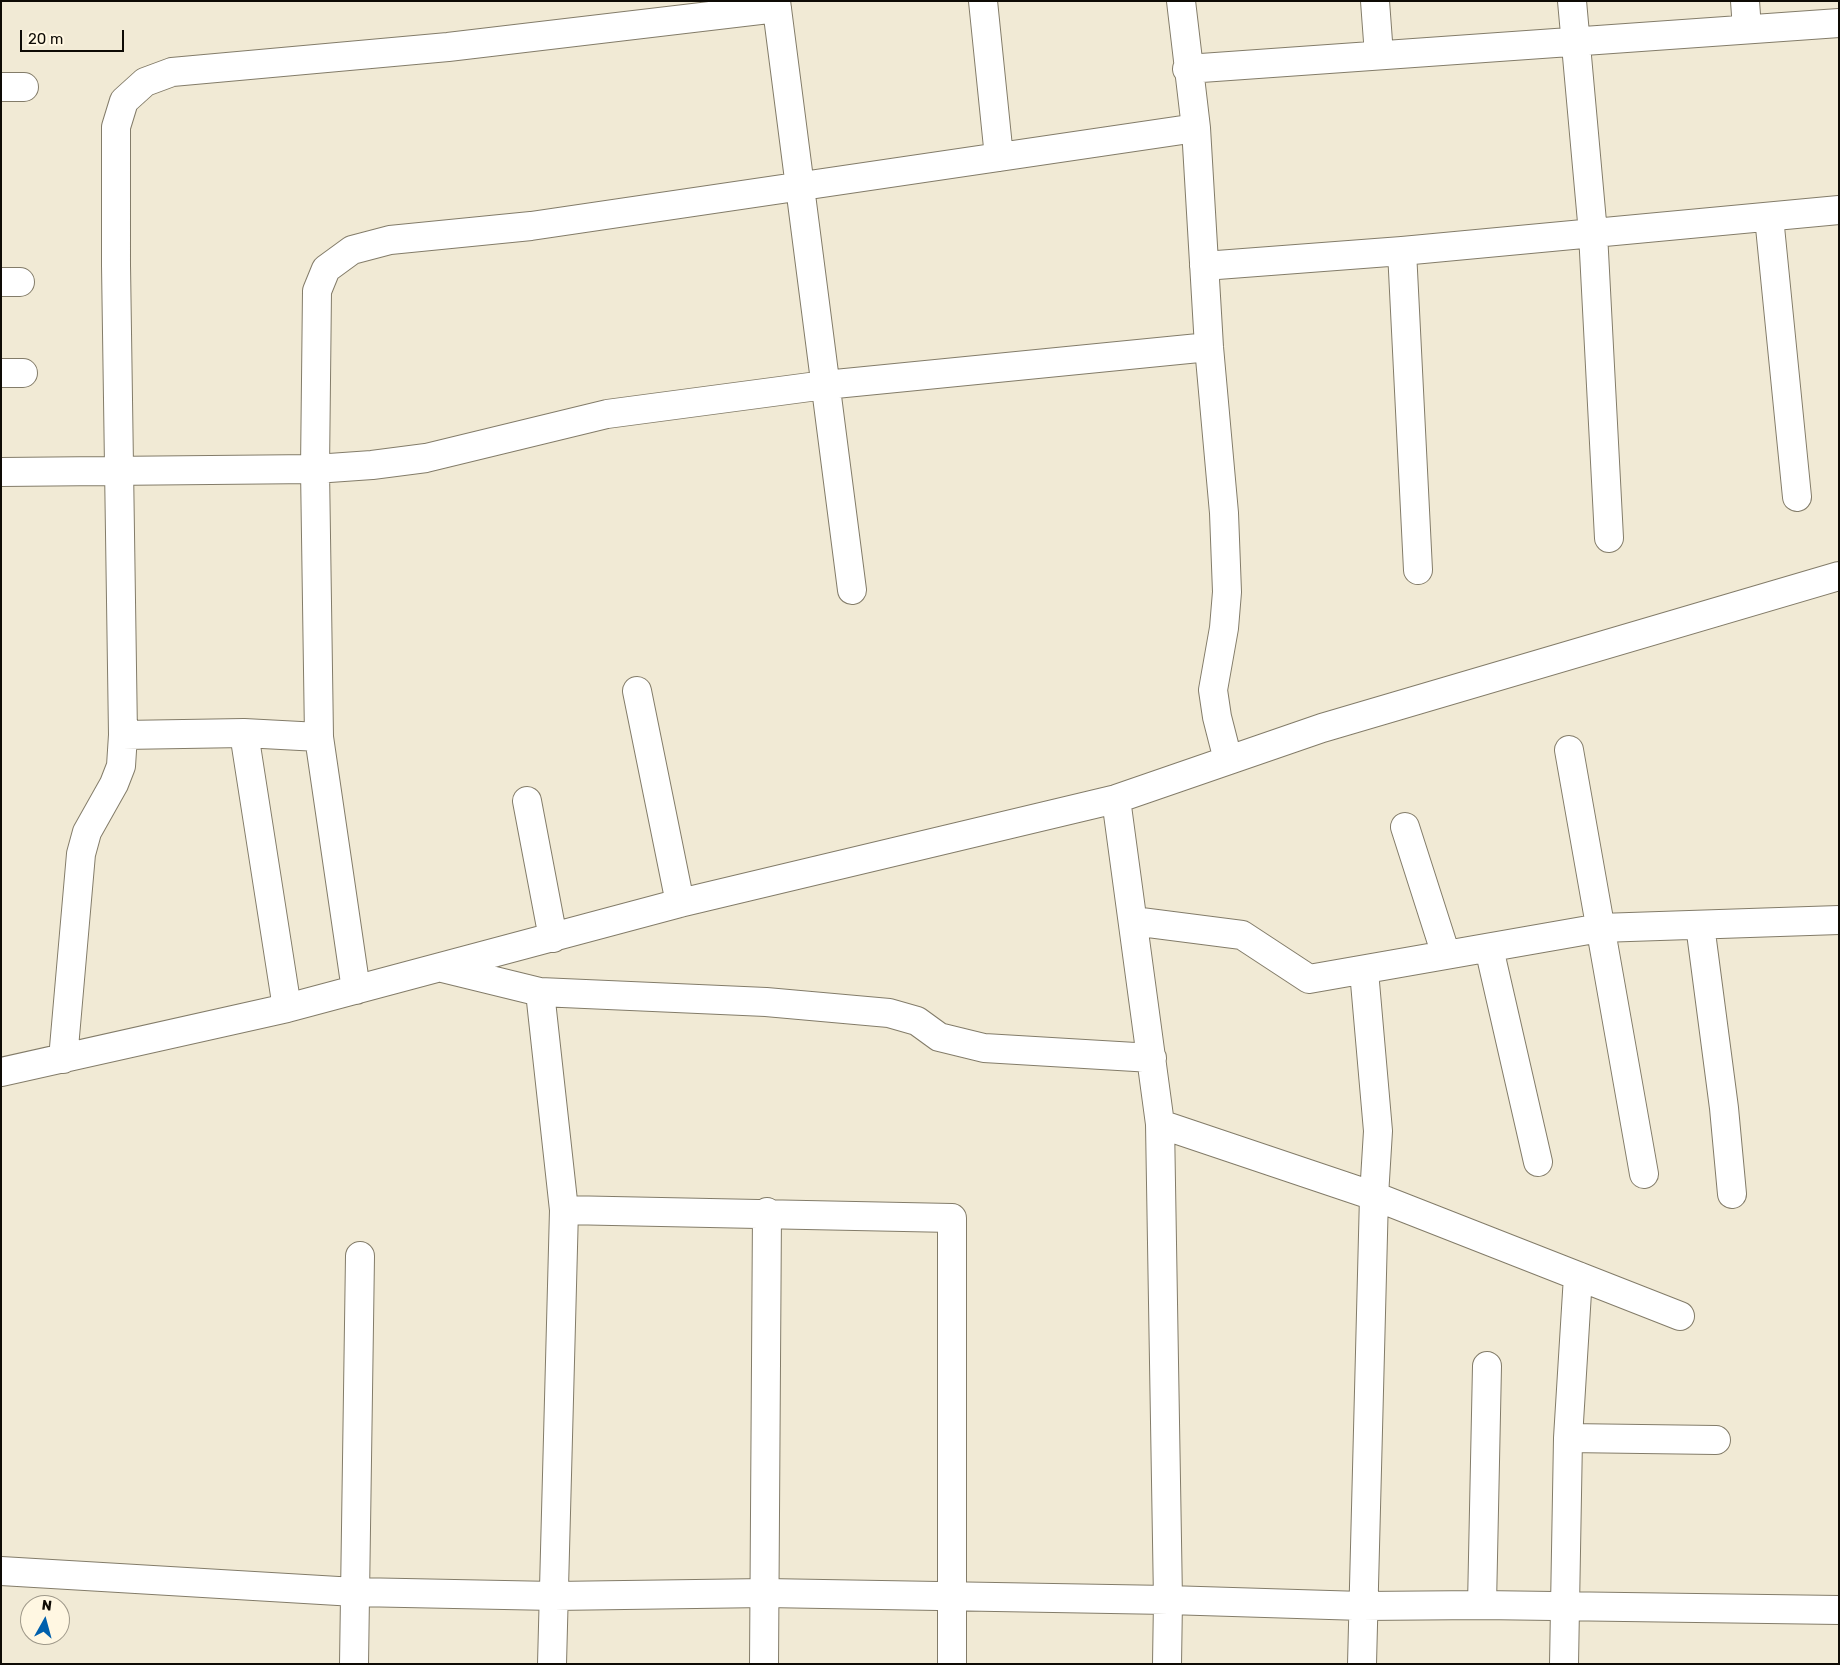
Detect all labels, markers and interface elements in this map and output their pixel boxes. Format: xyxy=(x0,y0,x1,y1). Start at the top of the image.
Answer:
scale bar xyxy=(22,20,126,52)
text: 20 m xyxy=(28,30,63,48)
north arrow xyxy=(20,1595,70,1645)
text: N xyxy=(41,1597,53,1615)

